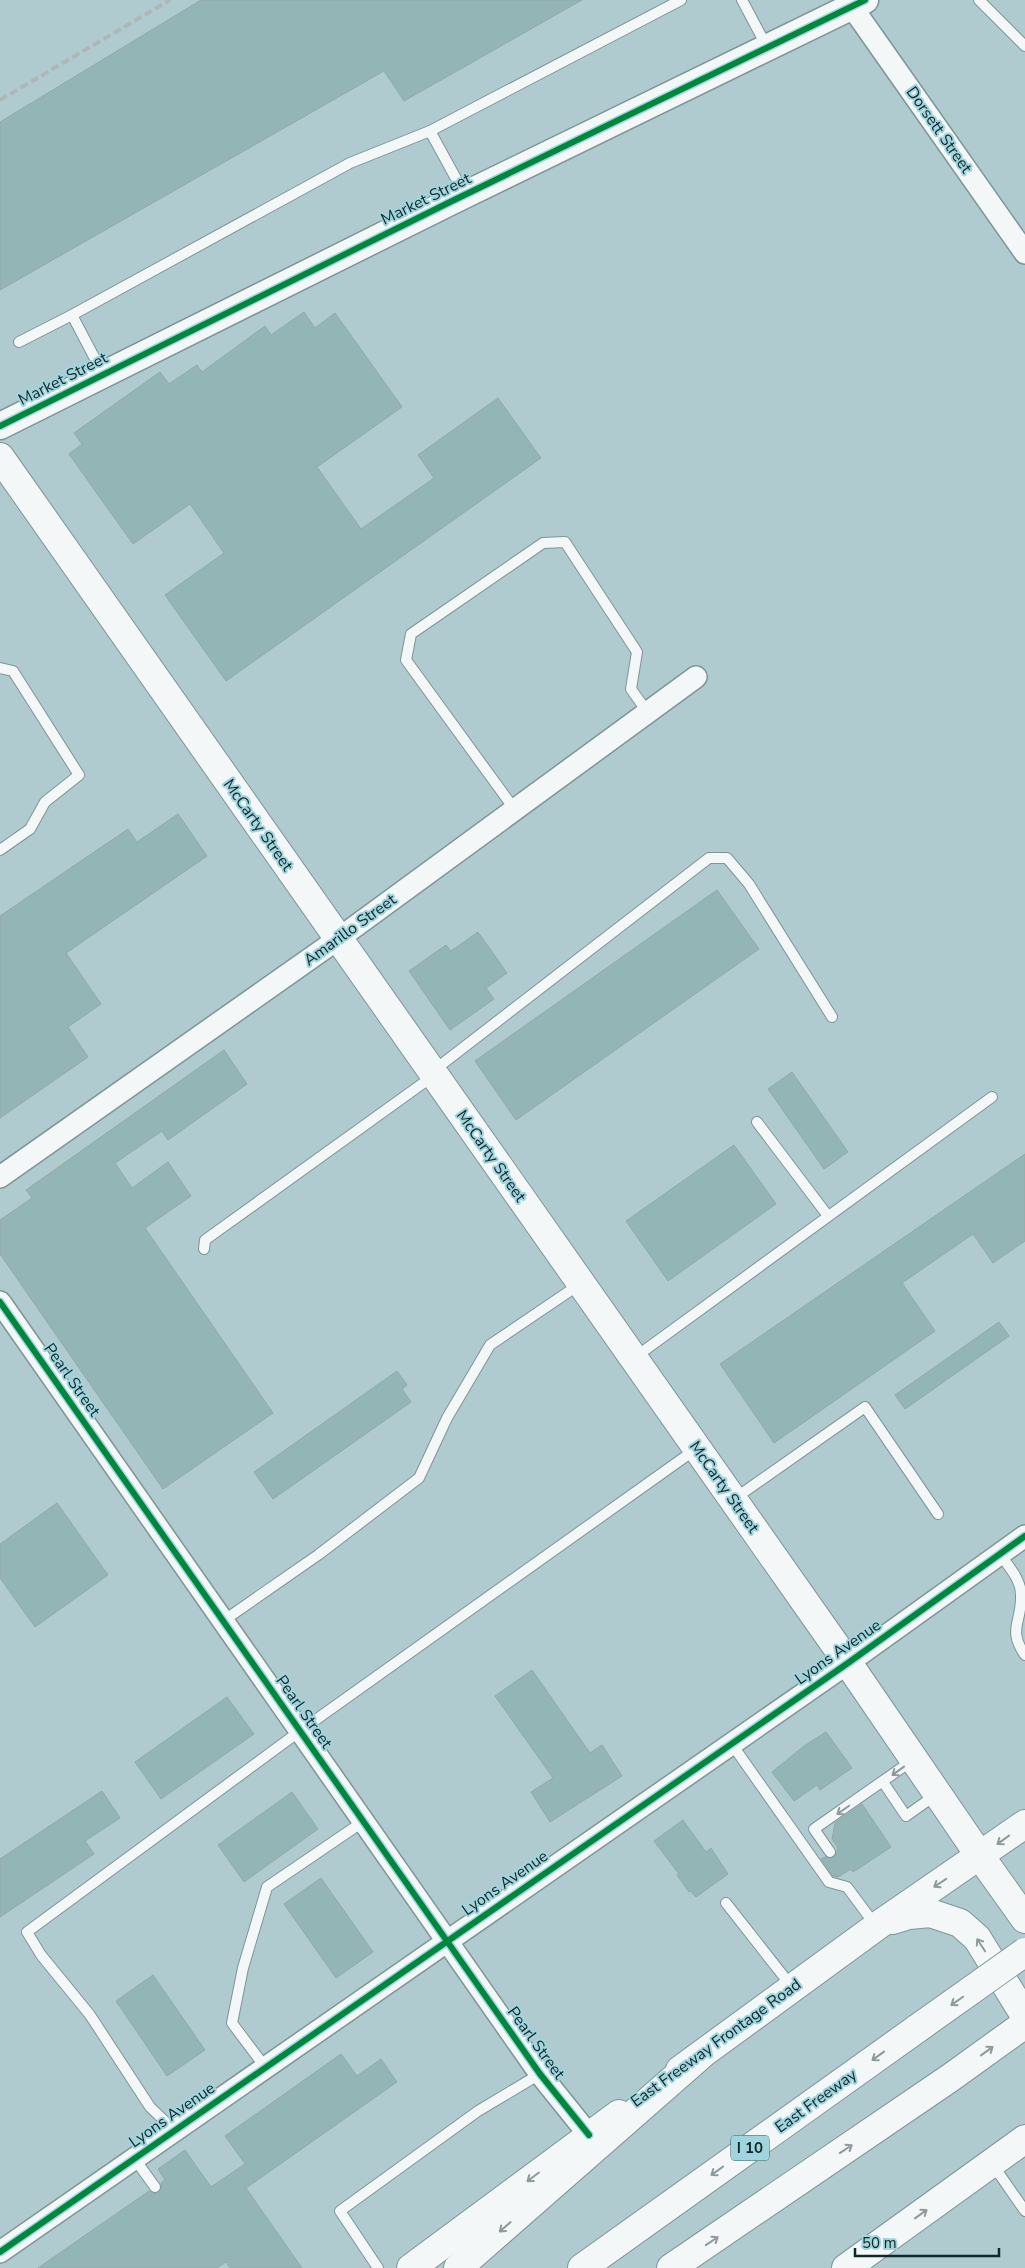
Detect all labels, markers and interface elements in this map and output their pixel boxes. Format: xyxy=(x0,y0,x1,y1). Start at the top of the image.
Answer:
street label: Dorsett Street xyxy=(901,82,977,178)
street label: Market Street xyxy=(377,168,475,230)
street label: Market Street xyxy=(15,347,112,411)
street label: McCarty Street xyxy=(218,774,298,876)
street label: Amarillo Street xyxy=(299,889,401,971)
street label: McCarty Street xyxy=(451,1105,531,1207)
street label: Pearl Street xyxy=(39,1339,106,1421)
street label: McCarty Street xyxy=(684,1436,764,1538)
street label: Lyons Avenue xyxy=(791,1614,885,1690)
street label: Pearl Street xyxy=(271,1671,338,1753)
one-way arrow xyxy=(892,1765,905,1776)
one-way arrow xyxy=(836,1805,850,1815)
one-way arrow xyxy=(996,1835,1010,1845)
street label: Lyons Avenue xyxy=(458,1845,552,1921)
one-way arrow xyxy=(933,1878,947,1888)
one-way arrow xyxy=(976,1938,986,1952)
street label: East Freeway Frontage Road xyxy=(626,1974,806,2112)
one-way arrow xyxy=(950,1996,964,2006)
street label: Pearl Street xyxy=(502,2002,570,2084)
one-way arrow xyxy=(980,2046,994,2056)
one-way arrow xyxy=(872,2051,885,2062)
street label: East Freeway xyxy=(771,2063,862,2138)
street label: Lyons Avenue xyxy=(125,2077,219,2153)
road number: I 10 xyxy=(731,2136,769,2160)
one-way arrow xyxy=(839,2144,853,2154)
one-way arrow xyxy=(711,2166,725,2176)
one-way arrow xyxy=(526,2172,540,2182)
one-way arrow xyxy=(913,2209,927,2219)
one-way arrow xyxy=(499,2221,512,2232)
scale bar xyxy=(855,2226,999,2258)
text: 50 m xyxy=(862,2233,897,2253)
one-way arrow xyxy=(704,2235,718,2245)

